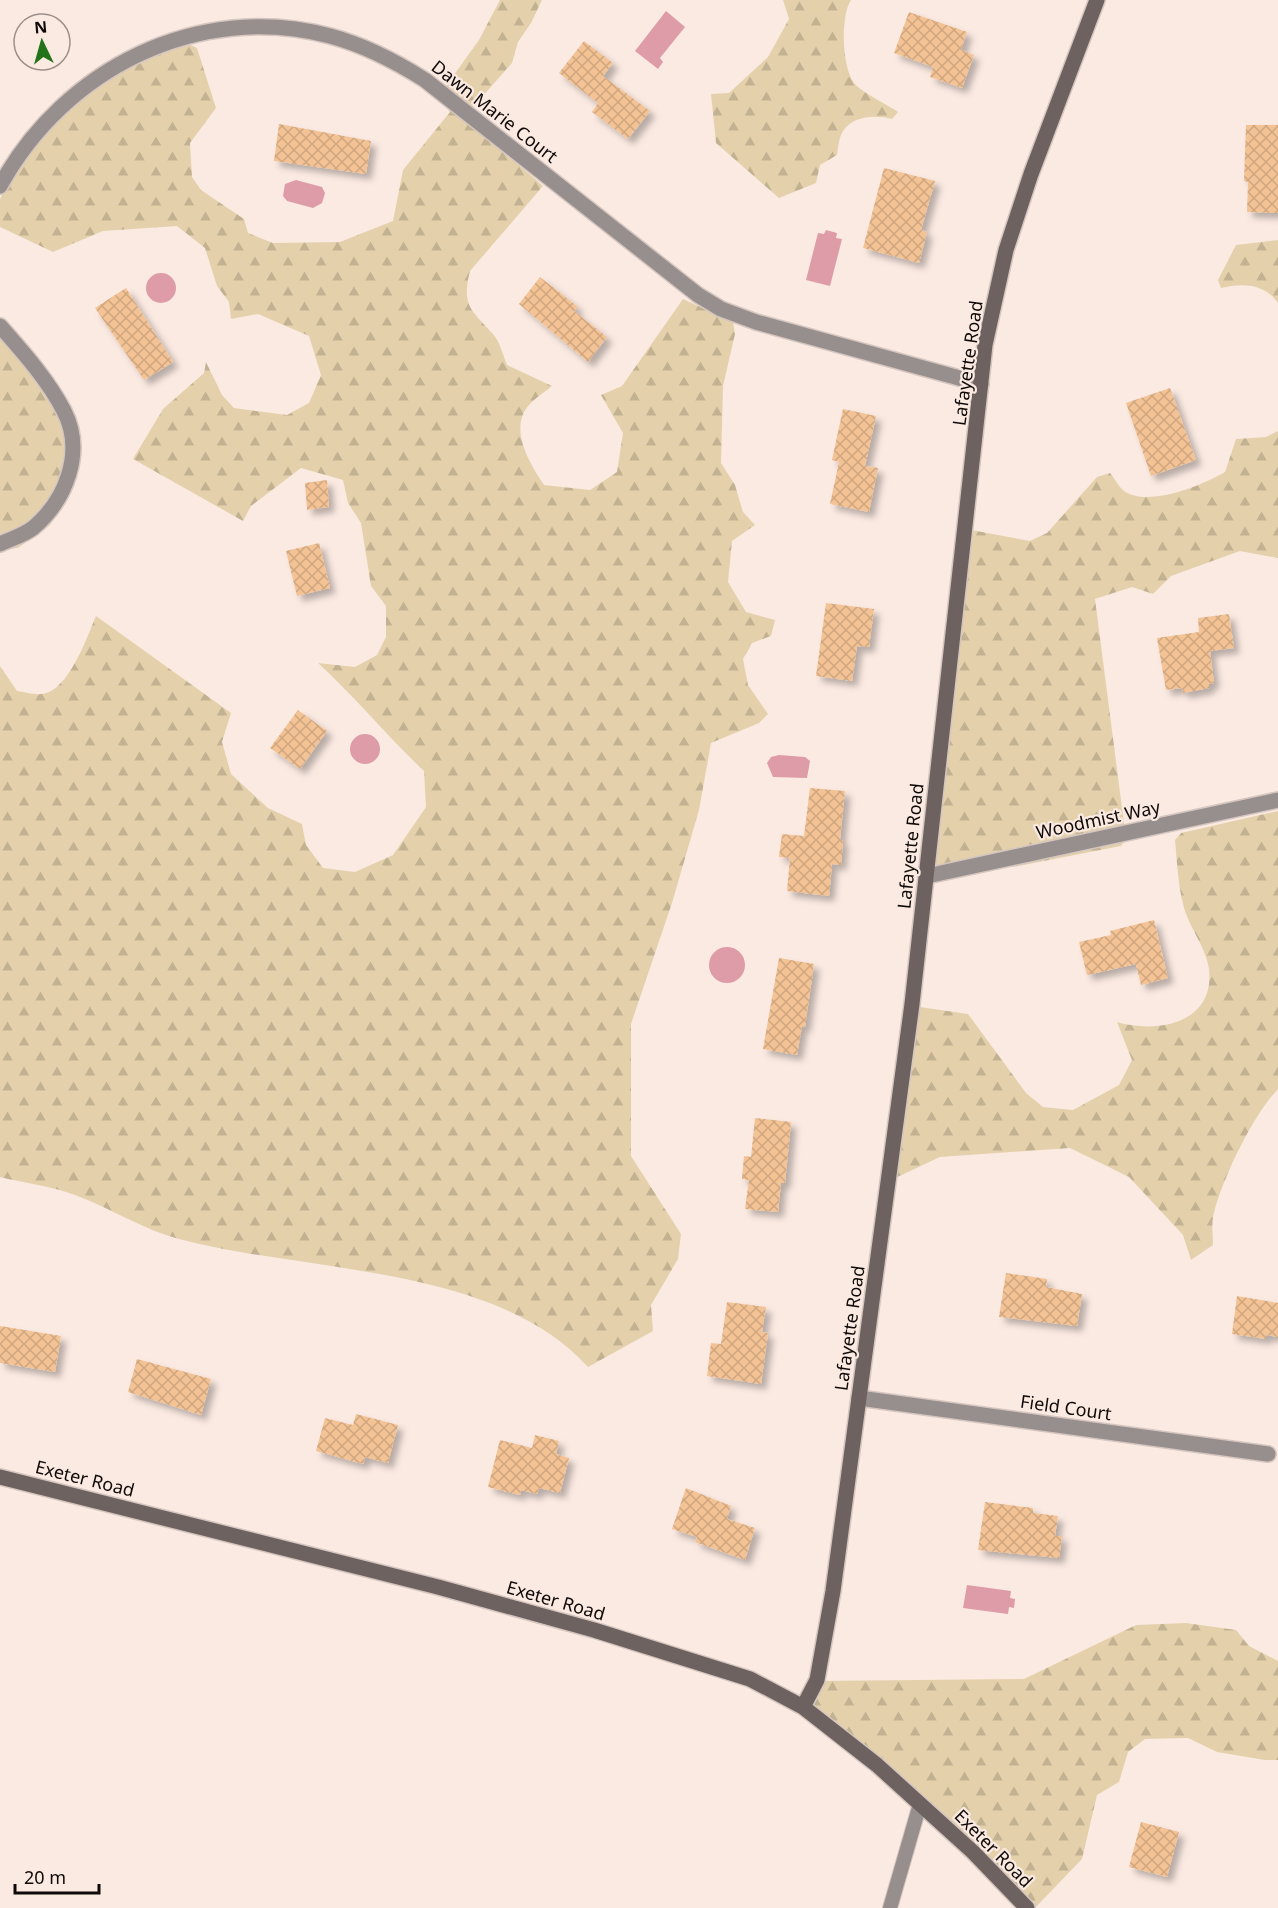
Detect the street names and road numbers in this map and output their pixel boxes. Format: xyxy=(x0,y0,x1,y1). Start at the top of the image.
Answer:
street label: Dawn Marie Court xyxy=(427,54,563,168)
street label: Lafayette Road xyxy=(946,299,988,427)
street label: Lafayette Road xyxy=(891,782,929,910)
street label: Woodmist Way xyxy=(1034,794,1163,844)
street label: Lafayette Road xyxy=(828,1264,870,1392)
street label: Field Court xyxy=(1019,1389,1114,1425)
street label: Exeter Road xyxy=(33,1454,137,1502)
street label: Exeter Road xyxy=(504,1574,608,1626)
street label: Exeter Road xyxy=(950,1804,1038,1892)

